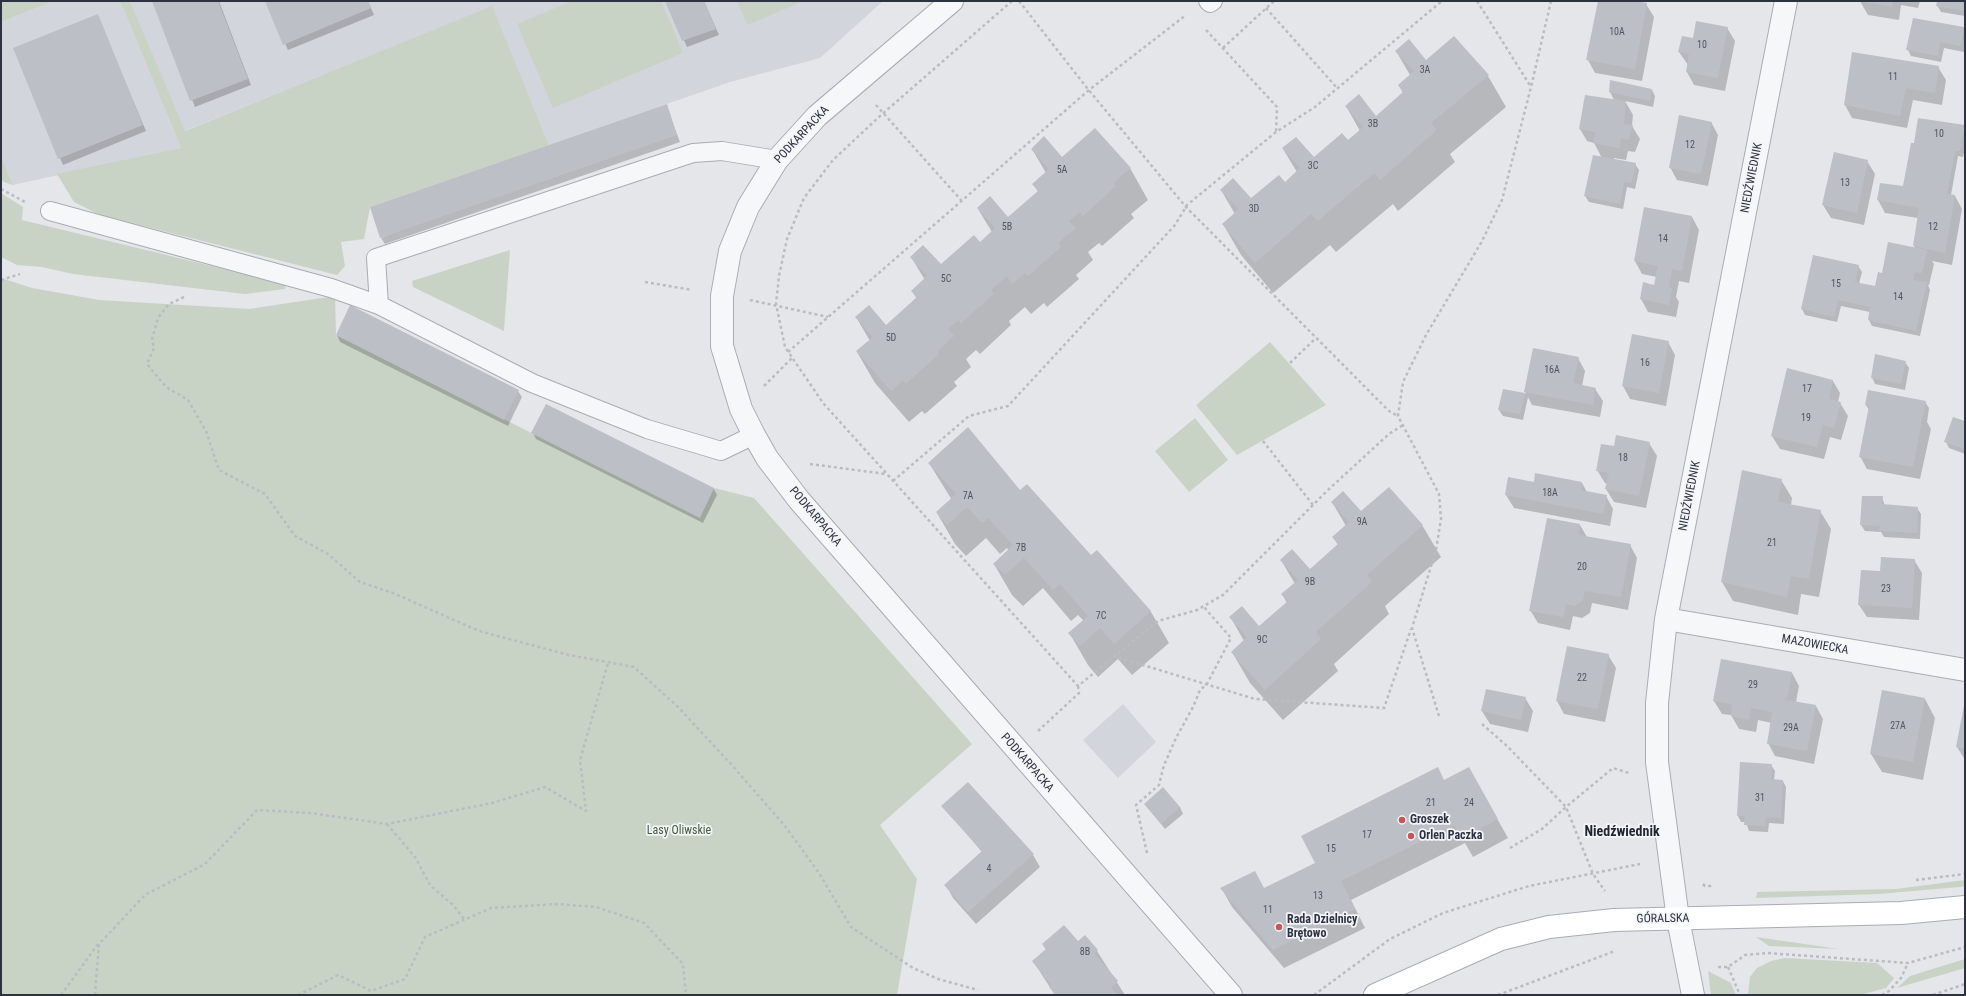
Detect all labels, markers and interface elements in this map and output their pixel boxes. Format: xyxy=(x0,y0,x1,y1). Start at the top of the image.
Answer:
house number: 10A xyxy=(1609,26,1625,38)
house number: 10 xyxy=(1697,39,1707,51)
house number: 3A xyxy=(1420,64,1430,76)
house number: 11 xyxy=(1888,71,1898,83)
street label: PODKARPACKA xyxy=(772,103,832,167)
house number: 3B xyxy=(1368,118,1378,130)
house number: 10 xyxy=(1934,128,1944,140)
house number: 12 xyxy=(1685,139,1695,151)
street label: NIEDŹWIEDNIK xyxy=(1738,142,1766,214)
house number: 3C xyxy=(1308,160,1318,172)
house number: 5A xyxy=(1057,164,1067,176)
house number: 13 xyxy=(1840,177,1850,189)
house number: 3D xyxy=(1249,203,1259,215)
house number: 5B xyxy=(1002,221,1012,233)
house number: 12 xyxy=(1928,221,1938,233)
house number: 14 xyxy=(1658,233,1668,245)
house number: 5C xyxy=(941,273,951,285)
house number: 15 xyxy=(1831,278,1841,290)
house number: 14 xyxy=(1893,291,1903,303)
house number: 5D xyxy=(886,332,896,344)
house number: 16 xyxy=(1640,357,1650,369)
house number: 16A xyxy=(1544,364,1560,376)
house number: 17 xyxy=(1802,383,1812,395)
house number: 19 xyxy=(1801,412,1811,424)
house number: 18 xyxy=(1618,452,1628,464)
street label: NIEDŹWIEDNIK xyxy=(1676,460,1704,532)
street label: PODKARPACKA xyxy=(786,484,844,550)
house number: 18A xyxy=(1542,487,1558,499)
house number: 7A xyxy=(963,490,973,502)
house number: 9A xyxy=(1357,516,1367,528)
house number: 21 xyxy=(1767,537,1777,549)
house number: 7B xyxy=(1016,542,1026,554)
house number: 20 xyxy=(1577,561,1587,573)
house number: 9B xyxy=(1305,576,1315,588)
house number: 23 xyxy=(1881,583,1891,595)
house number: 7C xyxy=(1096,610,1106,622)
street label: MAZOWIECKA xyxy=(1780,632,1850,658)
house number: 9C xyxy=(1257,634,1267,646)
house number: 22 xyxy=(1577,672,1587,684)
house number: 29 xyxy=(1748,679,1758,691)
house number: 27A xyxy=(1890,720,1906,732)
house number: 29A xyxy=(1783,722,1799,734)
street label: PODKARPACKA xyxy=(997,731,1057,795)
house number: 31 xyxy=(1755,792,1765,804)
house number: 21 xyxy=(1426,797,1436,809)
house number: 24 xyxy=(1464,797,1474,809)
place label: Groszek xyxy=(1410,813,1449,827)
marker: Groszek xyxy=(1397,815,1407,825)
park label: Lasy Oliwskie xyxy=(647,824,711,838)
district label: Niedźwiednik xyxy=(1584,824,1660,840)
house number: 17 xyxy=(1362,829,1372,841)
place label: Orlen Paczka xyxy=(1419,829,1482,843)
marker: Orlen Paczka xyxy=(1406,831,1416,841)
house number: 15 xyxy=(1326,843,1336,855)
house number: 4 xyxy=(987,863,991,875)
house number: 13 xyxy=(1313,890,1323,902)
house number: 11 xyxy=(1263,904,1273,916)
street label: GÓRALSKA xyxy=(1636,911,1690,927)
place label: Rada Dzielnicy Brętowo xyxy=(1287,913,1357,941)
marker: Rada Dzielnicy Brętowo xyxy=(1274,922,1284,932)
house number: 8B xyxy=(1080,946,1090,958)

